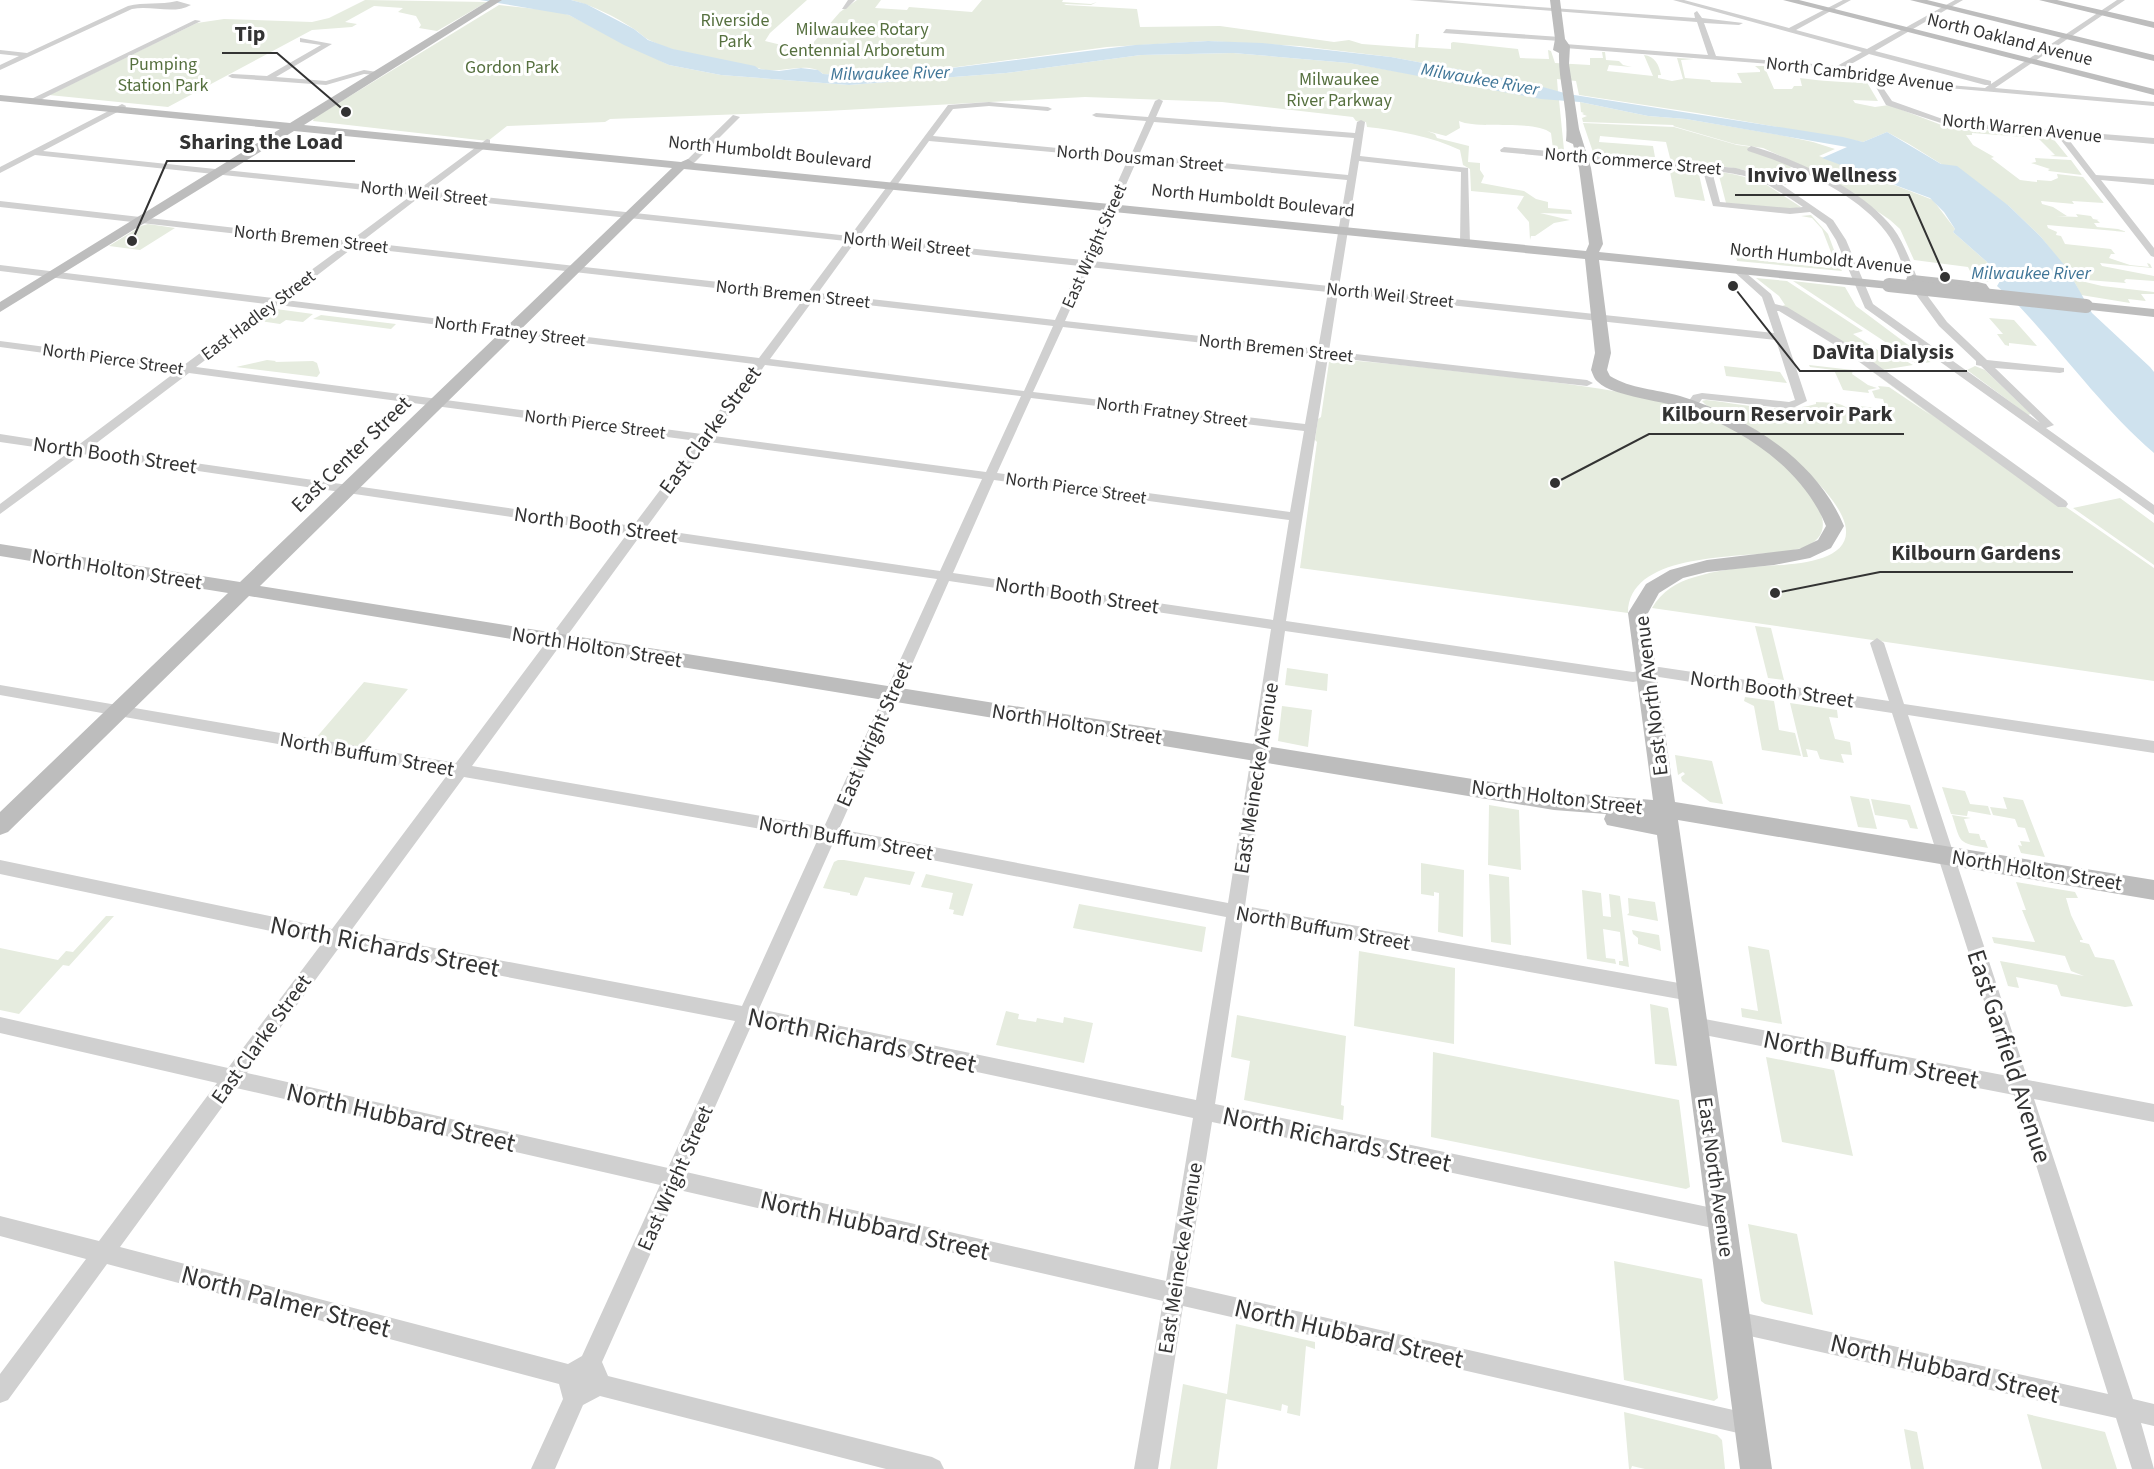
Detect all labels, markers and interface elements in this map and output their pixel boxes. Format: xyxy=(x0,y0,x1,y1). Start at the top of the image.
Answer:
street label: North Oakland Avenue xyxy=(1925,7,2095,72)
park label: Riverside Park xyxy=(700,8,770,54)
callout: Tip xyxy=(222,13,277,53)
park label: Milwaukee Rotary Centennial Arboretum xyxy=(779,17,945,63)
text: Tip xyxy=(235,18,265,50)
street label: North Cambridge Avenue xyxy=(1765,51,1955,98)
park label: Pumping Station Park xyxy=(117,52,209,98)
park label: Gordon Park xyxy=(465,55,559,80)
water label: Milwaukee River xyxy=(1419,57,1542,102)
water label: Milwaukee River xyxy=(830,60,951,87)
park label: Milwaukee River Parkway xyxy=(1286,67,1392,113)
street label: North Warren Avenue xyxy=(1941,108,2103,149)
callout: Sharing the Load xyxy=(167,121,355,161)
text: Sharing the Load xyxy=(179,126,343,158)
street label: North Humboldt Boulevard xyxy=(667,129,873,176)
street label: North Dousman Street xyxy=(1055,139,1225,178)
street label: North Commerce Street xyxy=(1543,141,1722,182)
callout: Invivo Wellness xyxy=(1735,155,1909,195)
text: Invivo Wellness xyxy=(1747,159,1897,191)
street label: North Weil Street xyxy=(359,174,489,213)
street label: North Humboldt Boulevard xyxy=(1150,177,1356,224)
street label: East Wright Street xyxy=(1056,180,1133,312)
street label: North Bremen Street xyxy=(233,219,389,260)
street label: North Weil Street xyxy=(842,225,972,264)
street label: North Humboldt Avenue xyxy=(1729,236,1913,281)
water label: Milwaukee River xyxy=(1971,261,2091,286)
street label: East Hadley Street xyxy=(196,264,321,367)
street label: North Bremen Street xyxy=(715,274,871,315)
street label: North Weil Street xyxy=(1325,276,1455,315)
street label: North Fratney Street xyxy=(433,310,587,353)
street label: North Bremen Street xyxy=(1198,328,1354,369)
callout: DaVita Dialysis xyxy=(1800,331,1967,371)
text: DaVita Dialysis xyxy=(1812,336,1954,368)
street label: North Pierce Street xyxy=(41,337,185,382)
street label: East Clarke Street xyxy=(652,360,768,500)
street label: East Center Street xyxy=(284,389,418,519)
street label: North Fratney Street xyxy=(1095,391,1249,434)
callout: Kilbourn Reservoir Park xyxy=(1649,394,1904,434)
text: Kilbourn Reservoir Park xyxy=(1661,398,1893,430)
street label: North Pierce Street xyxy=(523,403,667,446)
street label: North Booth Street xyxy=(31,429,199,481)
street label: North Pierce Street xyxy=(1004,466,1148,511)
street label: North Booth Street xyxy=(512,499,680,551)
callout: Kilbourn Gardens xyxy=(1880,532,2073,572)
text: Kilbourn Gardens xyxy=(1891,537,2061,569)
street label: North Holton Street xyxy=(30,541,204,597)
street label: North Booth Street xyxy=(993,569,1161,621)
street label: East North Avenue xyxy=(1626,614,1676,778)
street label: North Holton Street xyxy=(510,619,684,675)
street label: East Wright Street xyxy=(829,657,919,811)
street label: North Booth Street xyxy=(1688,663,1856,715)
street label: East Meinecke Avenue xyxy=(1226,680,1286,876)
street label: North Holton Street xyxy=(990,696,1164,752)
street label: North Buffum Street xyxy=(277,724,457,784)
street label: North Holton Street xyxy=(1470,772,1644,822)
street label: North Buffum Street xyxy=(756,808,936,868)
street label: North Holton Street xyxy=(1950,842,2124,898)
street label: North Buffum Street xyxy=(1233,898,1413,958)
street label: North Richards Street xyxy=(267,906,503,987)
street label: East Garfield Avenue xyxy=(1958,945,2062,1168)
street label: East Clarke Street xyxy=(204,968,318,1110)
street label: North Richards Street xyxy=(744,998,980,1083)
street label: North Buffum Street xyxy=(1760,1020,1982,1099)
street label: North Hubbard Street xyxy=(283,1073,519,1162)
street label: East North Avenue xyxy=(1690,1095,1742,1259)
street label: North Richards Street xyxy=(1219,1097,1455,1182)
street label: East Wright Street xyxy=(630,1101,720,1255)
street label: East Meinecke Avenue xyxy=(1150,1160,1210,1356)
street label: North Hubbard Street xyxy=(757,1181,993,1270)
street label: North Palmer Street xyxy=(177,1256,395,1347)
street label: North Hubbard Street xyxy=(1231,1289,1467,1378)
street label: North Hubbard Street xyxy=(1827,1324,2063,1413)

